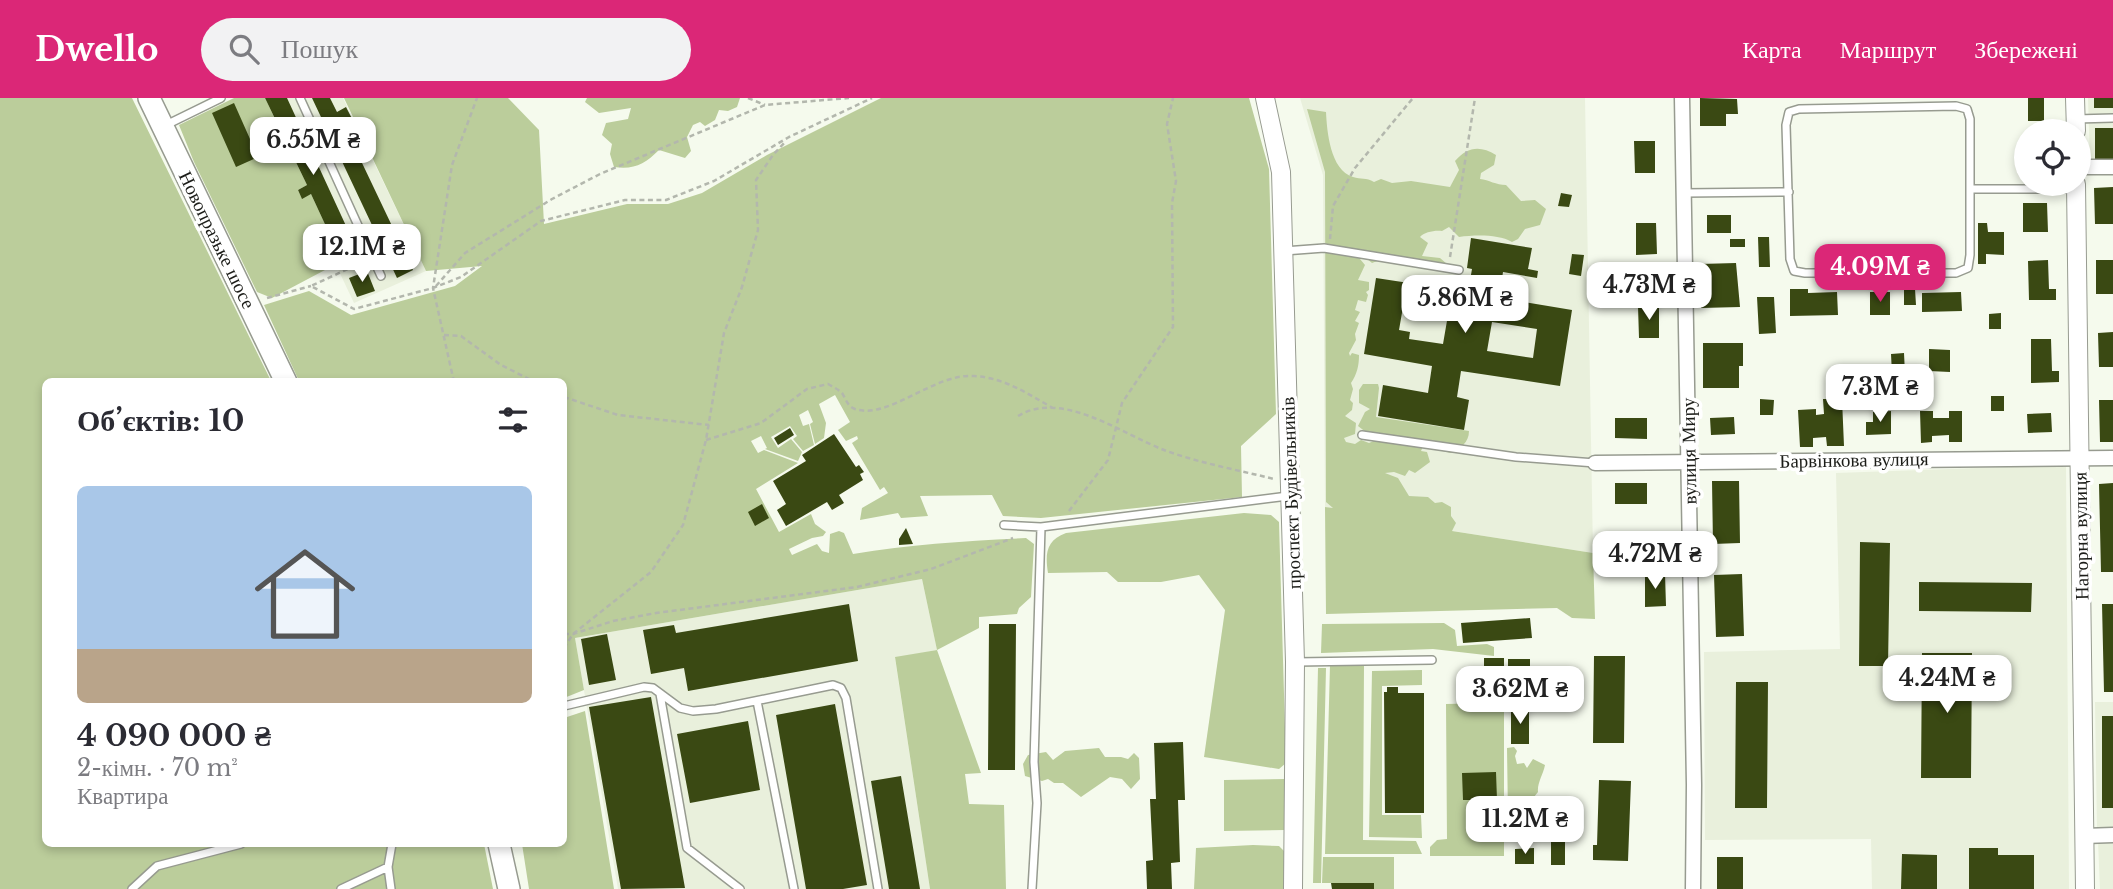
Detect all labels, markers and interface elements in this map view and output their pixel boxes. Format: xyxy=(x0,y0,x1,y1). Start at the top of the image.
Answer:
search box xyxy=(201,18,691,81)
text: Dwello xyxy=(35,29,159,70)
icon: search xyxy=(225,30,263,68)
text: Пошук xyxy=(281,33,358,65)
text: Карта xyxy=(1742,35,1802,64)
text: Маршрут xyxy=(1840,35,1936,64)
text: Збережені xyxy=(1974,35,2078,64)
pin: 6.55M ₴ xyxy=(248,118,378,177)
map controls xyxy=(2014,119,2091,196)
button: locate xyxy=(2014,119,2091,196)
text: 6.55M ₴ xyxy=(266,126,360,154)
street label: Новопразьке шосе xyxy=(174,167,260,313)
pin: 12.1M ₴ xyxy=(297,225,427,284)
text: 12.1M ₴ xyxy=(319,233,405,261)
pin: 4.09M ₴ xyxy=(1815,244,1945,304)
text: 4.09M ₴ xyxy=(1831,253,1929,281)
pin: 4.73M ₴ xyxy=(1584,262,1714,322)
text: 4.73M ₴ xyxy=(1603,271,1695,299)
pin: 5.86M ₴ xyxy=(1400,275,1530,335)
text: 5.86M ₴ xyxy=(1417,284,1513,312)
pin: 7.3M ₴ xyxy=(1823,364,1937,424)
text: 7.3M ₴ xyxy=(1842,373,1918,401)
street label: проспект Будівельників xyxy=(1276,396,1306,590)
street label: вулиця Миру xyxy=(1677,397,1701,505)
icon: filters xyxy=(494,401,532,439)
text: Об’єктів: 10 xyxy=(77,402,244,439)
street label: Барвінкова вулиця xyxy=(1779,447,1929,473)
street label: Нагорна вулиця xyxy=(2068,472,2094,600)
icon: home xyxy=(242,531,368,657)
pin: 4.72M ₴ xyxy=(1590,532,1720,591)
text: 4.72M ₴ xyxy=(1608,540,1702,568)
pin: 4.24M ₴ xyxy=(1882,656,2012,715)
text: 4.24M ₴ xyxy=(1899,664,1995,692)
pin: 3.62M ₴ xyxy=(1455,666,1585,726)
text: 3.62M ₴ xyxy=(1472,675,1568,703)
text: 4 090 000 ₴ xyxy=(77,717,271,754)
text: 2-кімн. · 70 m² xyxy=(77,754,238,782)
text: Квартира xyxy=(77,782,168,810)
pin: 11.2M ₴ xyxy=(1460,796,1590,856)
text: 11.2M ₴ xyxy=(1482,805,1568,833)

